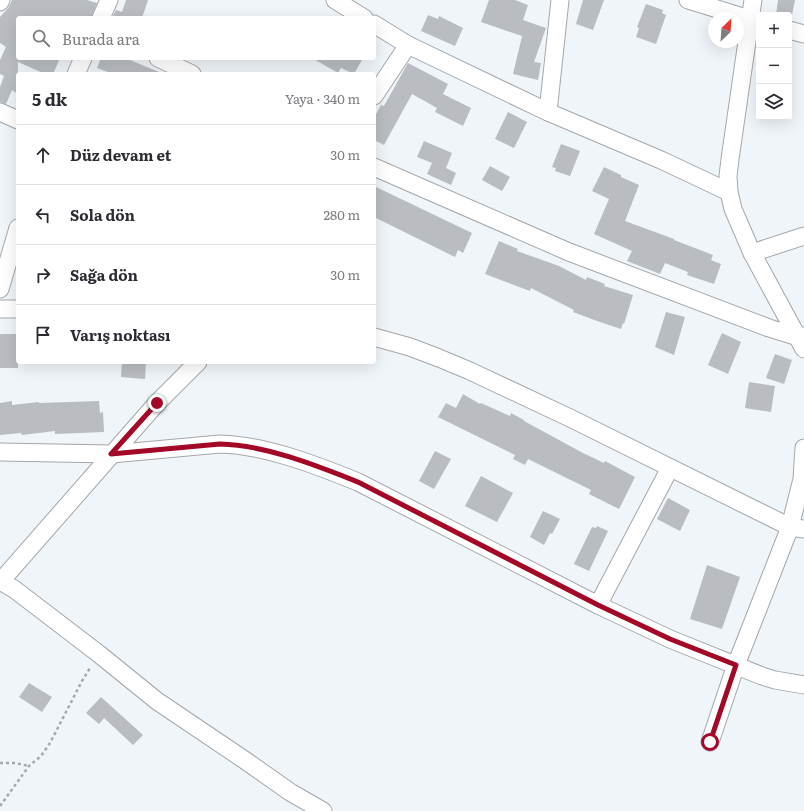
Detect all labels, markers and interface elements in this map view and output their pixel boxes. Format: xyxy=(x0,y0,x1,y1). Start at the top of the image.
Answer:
north arrow xyxy=(708,12,744,48)
map controls xyxy=(756,12,792,120)
button: + xyxy=(756,12,792,48)
search box xyxy=(16,16,376,60)
icon: search xyxy=(30,27,52,49)
text: Burada ara xyxy=(62,27,140,50)
button: − xyxy=(756,48,792,84)
button: layers xyxy=(756,84,792,120)
text: 5 dk xyxy=(32,86,67,111)
text: Yaya · 340 m xyxy=(285,89,360,108)
text: Düz devam et xyxy=(70,143,171,166)
icon: ahead xyxy=(32,144,54,166)
text: 30 m xyxy=(330,145,360,164)
text: Sola dön xyxy=(70,203,135,226)
icon: left xyxy=(32,204,54,226)
text: 280 m xyxy=(324,205,360,224)
text: Sağa dön xyxy=(70,263,138,286)
icon: right xyxy=(32,264,54,286)
text: 30 m xyxy=(330,265,360,284)
text: Varış noktası xyxy=(70,323,170,346)
icon: arrive xyxy=(32,324,54,346)
route end xyxy=(148,394,166,412)
route start xyxy=(701,733,719,751)

